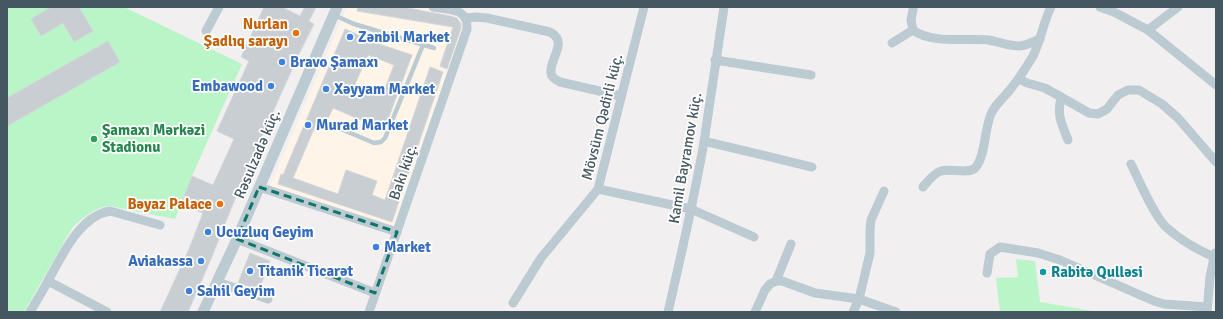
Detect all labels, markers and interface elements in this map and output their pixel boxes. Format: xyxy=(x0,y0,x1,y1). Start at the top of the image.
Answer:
place label: Nurlan Şadlıq sarayı xyxy=(204,15,288,50)
marker: Nurlan Şadlıq sarayı xyxy=(291,28,301,38)
place label: Zənbil Market xyxy=(358,28,450,46)
marker: Zənbil Market xyxy=(345,32,355,42)
street label: Mövsüm Qədirli küç. xyxy=(578,52,626,182)
place label: Bravo Şamaxı xyxy=(290,53,378,71)
marker: Bravo Şamaxı xyxy=(277,57,287,67)
place label: Embawood xyxy=(192,77,263,95)
place label: Xəyyam Market xyxy=(334,80,436,98)
marker: Embawood xyxy=(266,81,276,91)
marker: Xəyyam Market xyxy=(321,84,331,94)
street label: Kamil Bayramov küç. xyxy=(665,91,705,225)
street label: Rəsulzadə küç. xyxy=(230,107,284,201)
place label: Murad Market xyxy=(316,116,409,134)
marker: Murad Market xyxy=(303,120,313,130)
place label: Şamaxı Mərkəzi Stadionu xyxy=(102,121,205,156)
marker: Şamaxı Mərkəzi Stadionu xyxy=(89,134,99,144)
street label: Bakı küç. xyxy=(385,142,421,202)
place label: Bəyaz Palace xyxy=(127,195,212,213)
marker: Bəyaz Palace xyxy=(215,199,225,209)
place label: Ucuzluq Geyim xyxy=(216,223,314,241)
marker: Ucuzluq Geyim xyxy=(203,227,213,237)
place label: Market xyxy=(384,238,431,256)
marker: Market xyxy=(371,242,381,252)
place label: Aviakassa xyxy=(128,252,193,270)
marker: Aviakassa xyxy=(196,256,206,266)
place label: Titanik Ticarət xyxy=(258,262,353,280)
place label: Rabitə Qulləsi xyxy=(1051,263,1143,281)
marker: Titanik Ticarət xyxy=(245,266,255,276)
marker: Rabitə Qulləsi xyxy=(1038,267,1048,277)
place label: Sahil Geyim xyxy=(197,282,275,300)
marker: Sahil Geyim xyxy=(184,286,194,296)

